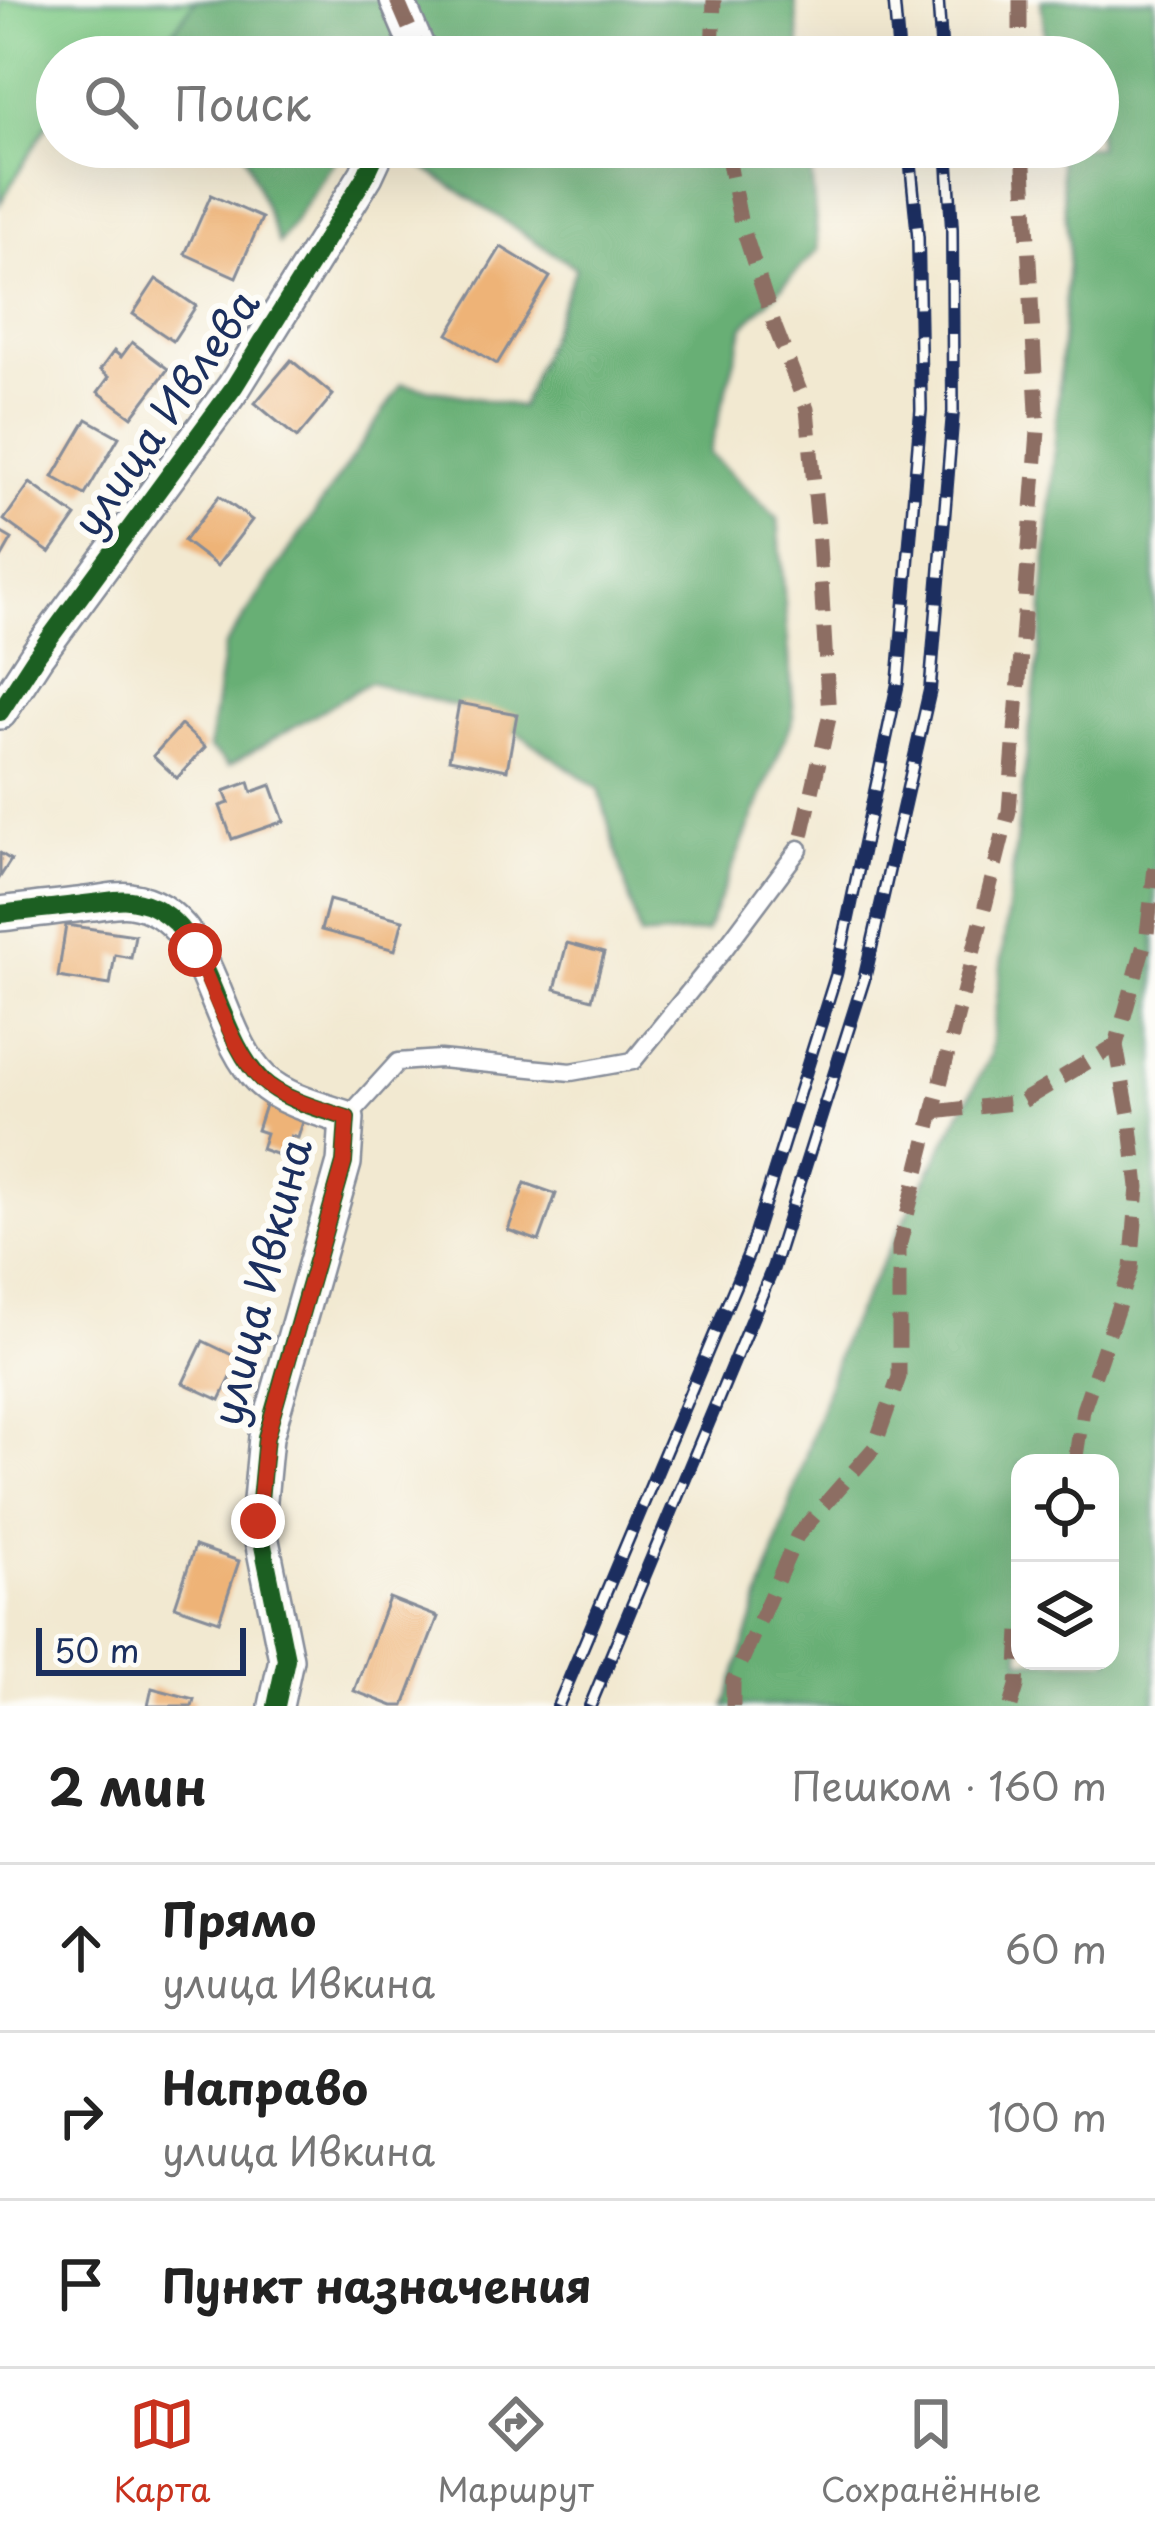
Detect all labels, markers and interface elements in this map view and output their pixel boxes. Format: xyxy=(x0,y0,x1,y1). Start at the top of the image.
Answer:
search box xyxy=(36,36,1119,168)
text: Поиск xyxy=(174,68,311,136)
icon: search xyxy=(78,69,144,135)
street label: улица Ивлева xyxy=(55,275,273,548)
route start xyxy=(168,923,222,977)
street label: улица Ивкина xyxy=(193,1131,326,1432)
map controls xyxy=(1011,1454,1119,1670)
button: locate xyxy=(1011,1454,1119,1562)
route end xyxy=(231,1494,285,1548)
button: layers xyxy=(1011,1562,1119,1670)
scale bar xyxy=(36,1622,246,1675)
text: 50 m xyxy=(54,1624,140,1674)
text: 2 мин xyxy=(48,1746,207,1823)
text: Пешком · 160 m xyxy=(791,1755,1107,1814)
text: Прямо xyxy=(162,1884,316,1952)
icon: ahead xyxy=(48,1915,114,1981)
text: 60 m xyxy=(1005,1918,1107,1977)
text: улица Ивкина xyxy=(162,1952,435,2011)
text: Направо xyxy=(162,2052,368,2120)
icon: right xyxy=(48,2083,114,2149)
text: 100 m xyxy=(988,2086,1107,2145)
text: улица Ивкина xyxy=(162,2120,435,2179)
text: Пункт назначения xyxy=(162,2250,592,2318)
icon: arrive xyxy=(48,2251,114,2317)
tab: Карта xyxy=(114,2391,210,2513)
tab: Маршрут xyxy=(438,2391,594,2513)
tab: Сохранённые xyxy=(821,2391,1041,2513)

